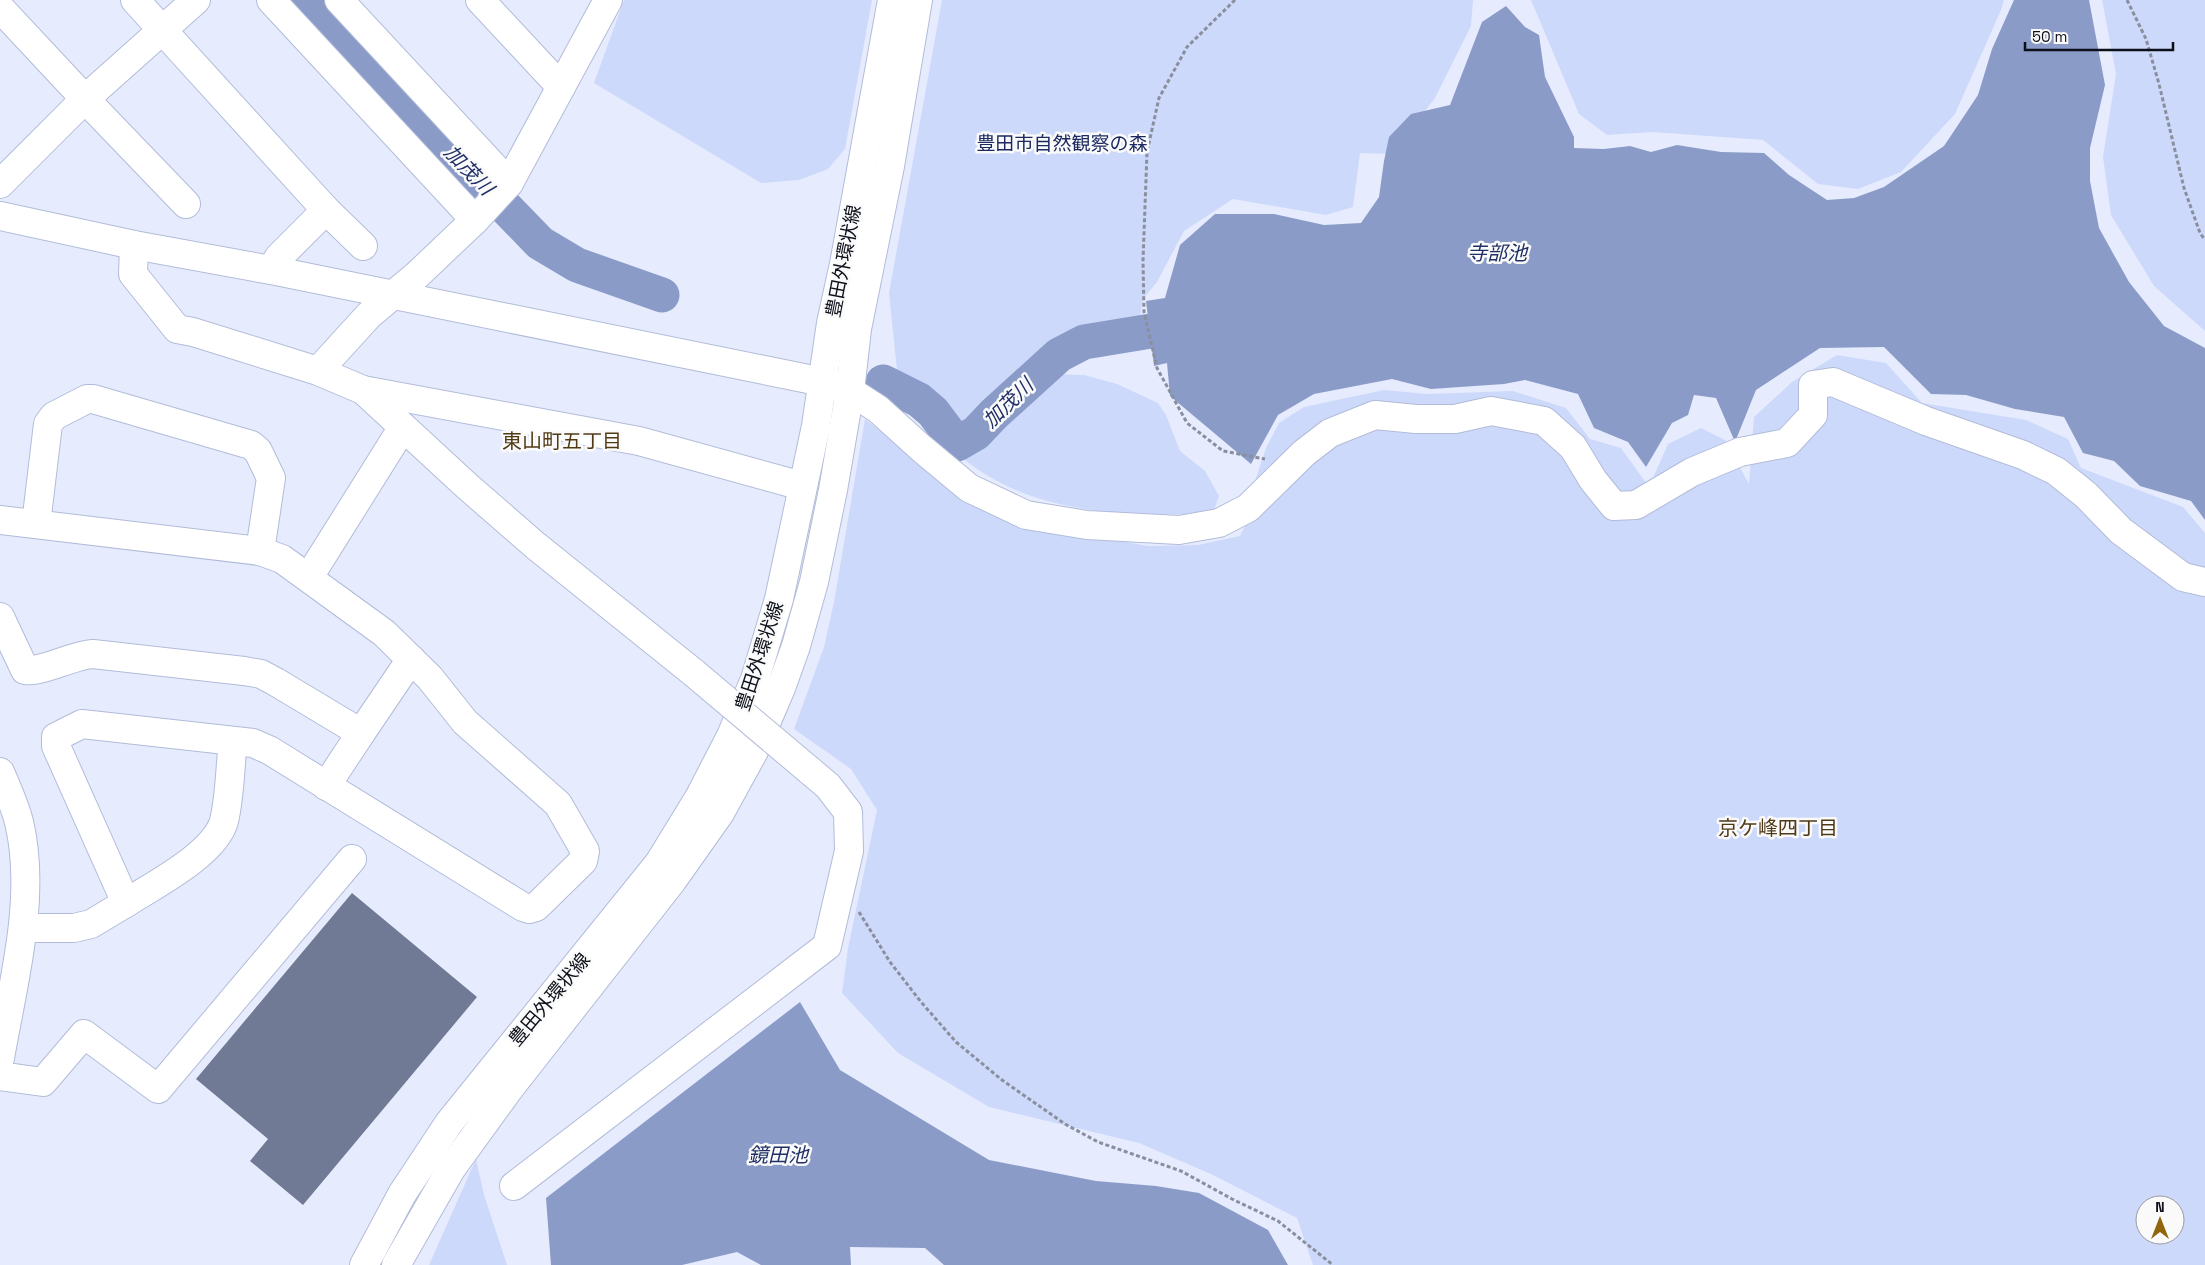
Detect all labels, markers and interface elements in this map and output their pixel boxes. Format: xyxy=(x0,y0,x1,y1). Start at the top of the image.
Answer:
scale bar xyxy=(2025,20,2172,52)
text: 50 m xyxy=(2032,27,2067,46)
park label: 豊田市自然観察の森 xyxy=(976,131,1148,156)
water label: 加茂川 xyxy=(439,139,501,202)
street label: 豊田外環状線 xyxy=(820,203,867,319)
water label: 寺部池 xyxy=(1467,240,1529,266)
water label: 加茂川 xyxy=(977,371,1040,433)
district label: 東山町五丁目 xyxy=(502,428,622,454)
street label: 豊田外環状線 xyxy=(730,598,789,714)
district label: 京ケ峰四丁目 xyxy=(1718,815,1838,841)
street label: 豊田外環状線 xyxy=(503,948,596,1051)
water label: 鏡田池 xyxy=(748,1142,810,1168)
north arrow xyxy=(2135,1195,2185,1245)
text: N xyxy=(2155,1198,2165,1216)

